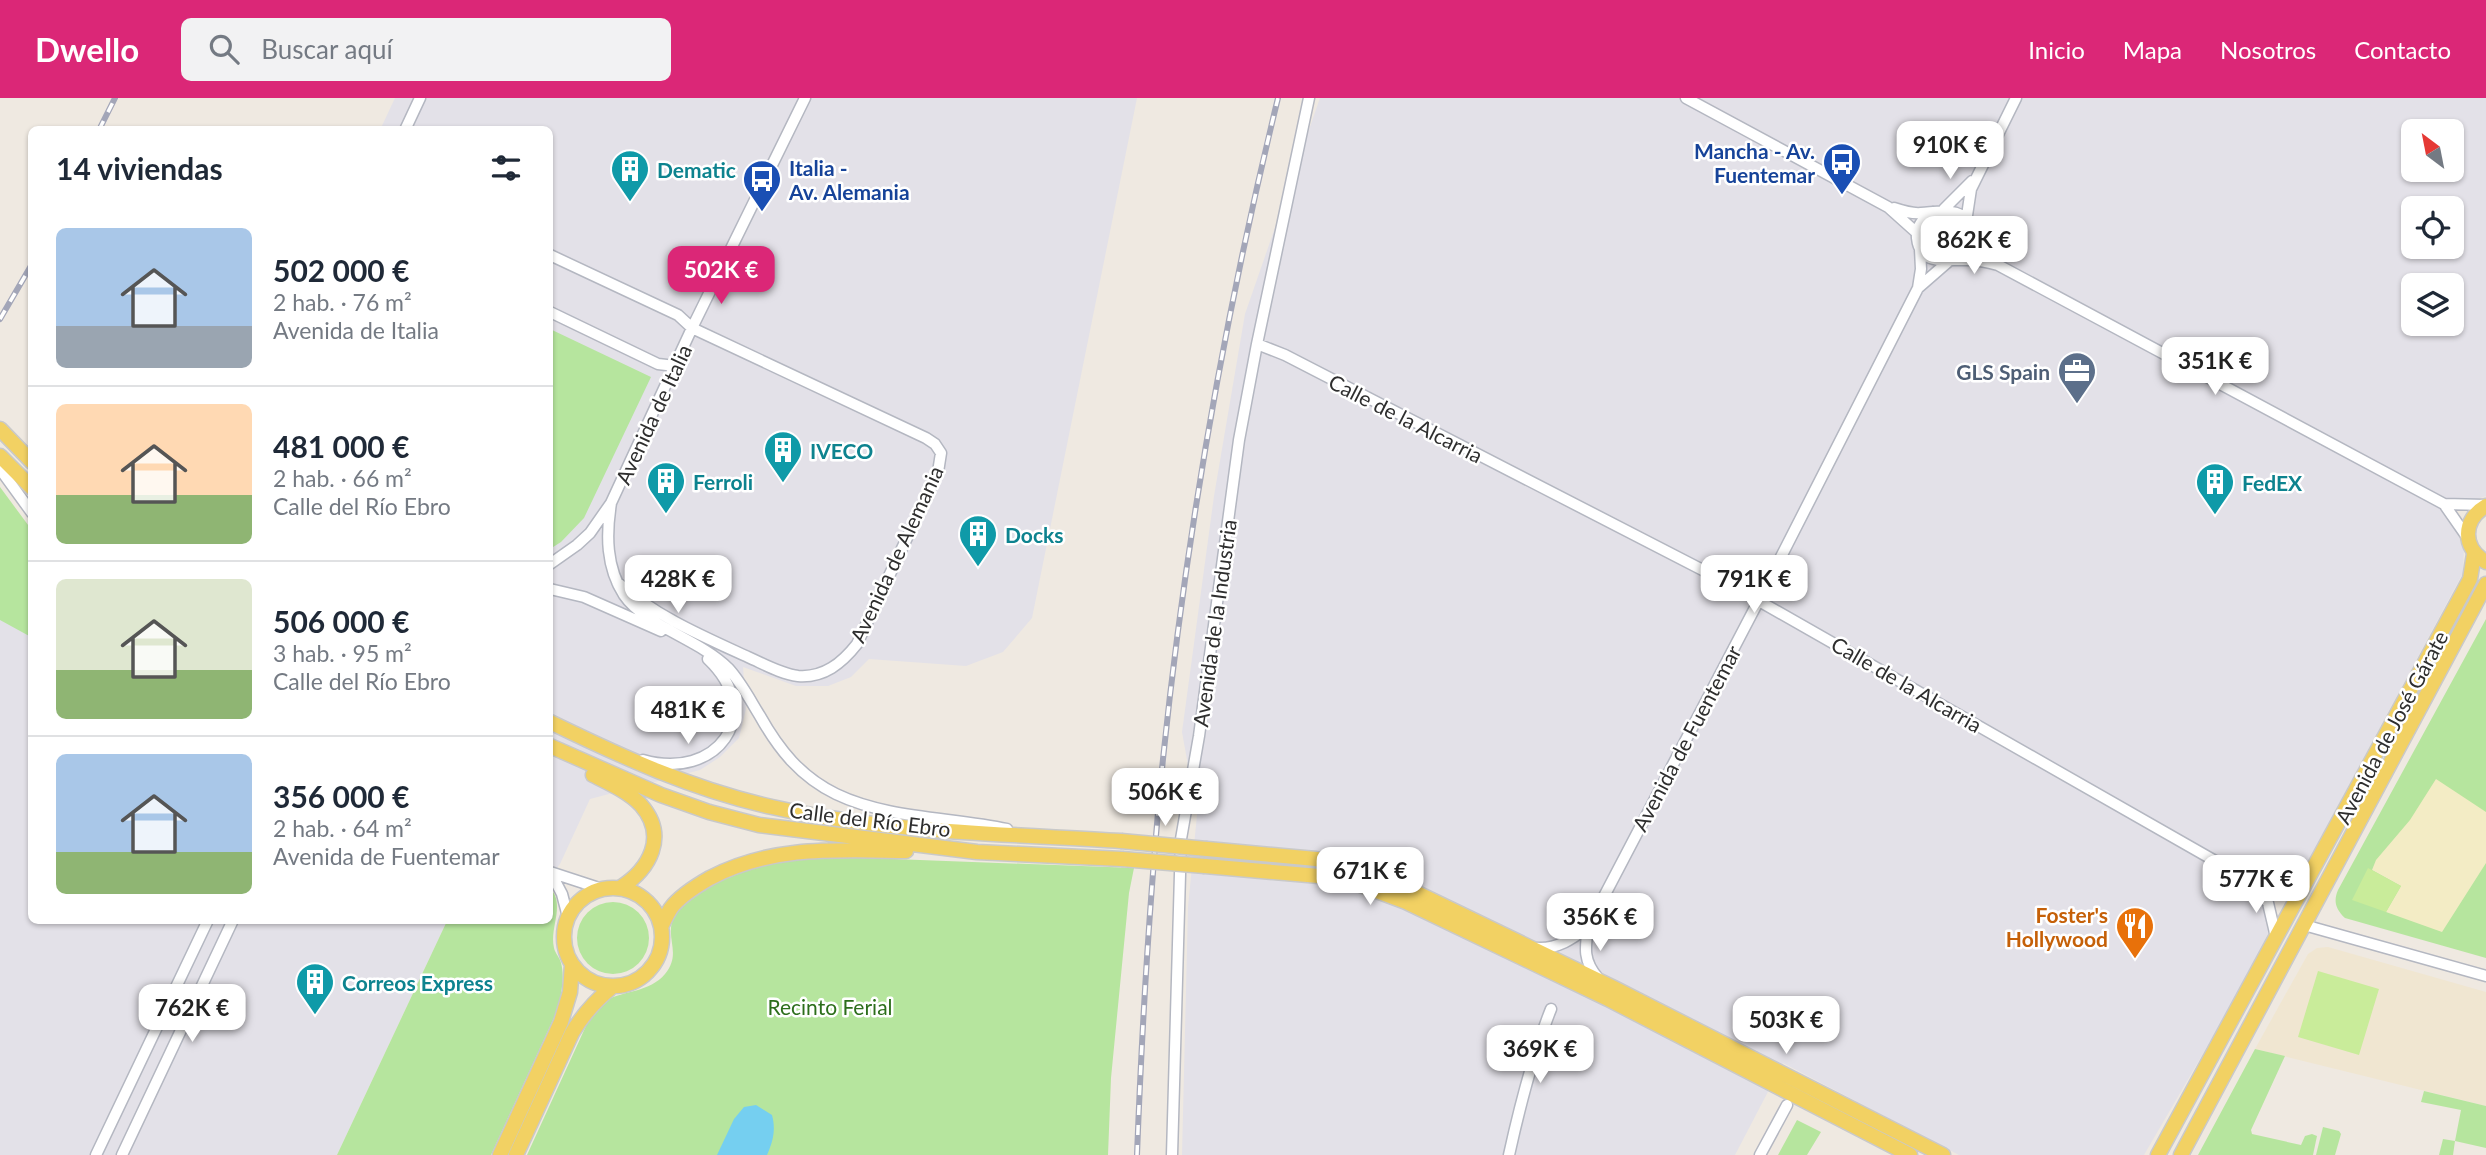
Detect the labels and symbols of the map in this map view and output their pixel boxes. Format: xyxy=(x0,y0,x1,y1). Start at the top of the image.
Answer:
north arrow xyxy=(2401,119,2464,182)
pin: 910K € xyxy=(1893,122,2007,181)
place label: Mancha - Av. Fuentemar xyxy=(1694,138,1815,187)
bus stop icon: Mancha - Av. Fuentemar xyxy=(1821,141,1863,196)
building icon: Dematic xyxy=(609,148,651,203)
place label: Italia - Av. Alemania xyxy=(788,155,910,204)
place label: Dematic xyxy=(657,157,736,182)
bus stop icon: Italia - Av. Alemania xyxy=(741,158,783,213)
pin: 862K € xyxy=(1917,216,2031,276)
pin: 502K € xyxy=(664,246,778,306)
pin: 351K € xyxy=(2158,338,2272,397)
street label: Avenida de Italia xyxy=(610,340,696,488)
office icon: GLS Spain xyxy=(2056,350,2098,405)
place label: GLS Spain xyxy=(1956,359,2050,384)
street label: Calle de la Alcarria xyxy=(1325,368,1487,468)
building icon: IVECO xyxy=(762,429,804,484)
place label: IVECO xyxy=(810,438,873,463)
building icon: Ferroli xyxy=(645,460,687,515)
building icon: FedEX xyxy=(2194,461,2236,516)
street label: Avenida de Alemania xyxy=(844,462,948,646)
place label: Ferroli xyxy=(693,469,753,494)
place label: FedEX xyxy=(2242,470,2303,495)
building icon: Docks xyxy=(957,513,999,568)
street label: Avenida de la Industria xyxy=(1187,518,1241,728)
place label: Docks xyxy=(1005,522,1063,547)
pin: 428K € xyxy=(621,556,735,615)
pin: 791K € xyxy=(1697,556,1811,615)
street label: Avenida de José Gárate xyxy=(2330,626,2452,828)
street label: Calle de la Alcarria xyxy=(1827,631,1987,737)
street label: Avenida de Fuentemar xyxy=(1626,640,1746,835)
pin: 481K € xyxy=(631,686,745,746)
pin: 506K € xyxy=(1108,768,1222,828)
street label: Calle del Río Ebro xyxy=(788,797,952,841)
pin: 671K € xyxy=(1313,848,1427,907)
pin: 577K € xyxy=(2199,856,2313,915)
pin: 356K € xyxy=(1543,894,1657,953)
place label: Foster's Hollywood xyxy=(2006,902,2108,951)
restaurant icon: Foster's Hollywood xyxy=(2114,905,2156,960)
building icon: Correos Express xyxy=(294,961,336,1016)
place label: Correos Express xyxy=(342,970,493,995)
pin: 762K € xyxy=(135,984,249,1044)
park label: Recinto Ferial xyxy=(767,994,893,1019)
pin: 503K € xyxy=(1729,996,1843,1056)
pin: 369K € xyxy=(1483,1026,1597,1085)

